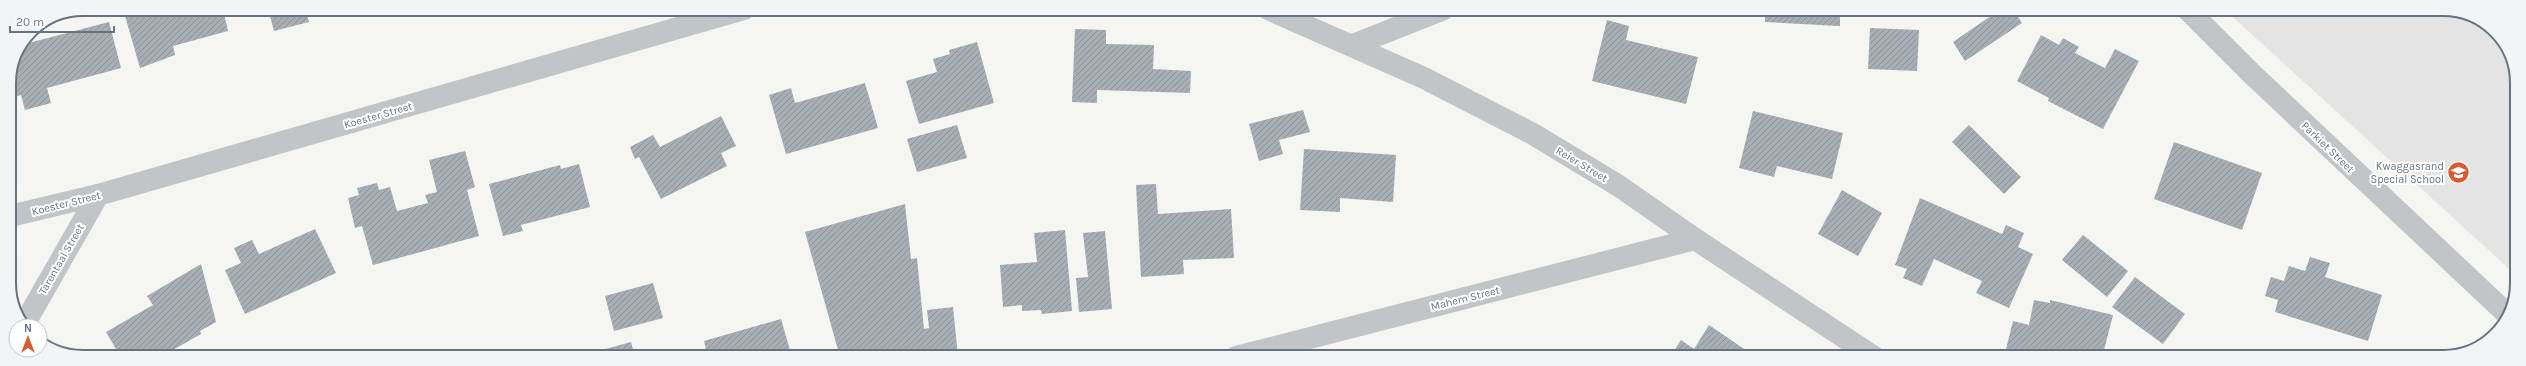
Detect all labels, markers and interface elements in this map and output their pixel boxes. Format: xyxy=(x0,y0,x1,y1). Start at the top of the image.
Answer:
scale bar xyxy=(10,8,114,34)
text: 20 m xyxy=(16,15,44,29)
street label: Koester Street xyxy=(342,99,414,131)
street label: Parkiet Street xyxy=(2299,119,2357,176)
street label: Reier Street xyxy=(1553,144,1610,185)
school or university icon: Kwaggasrand Special School xyxy=(2446,159,2472,185)
place label: Kwaggasrand Special School xyxy=(2371,160,2444,186)
street label: Koester Street xyxy=(30,189,102,218)
street label: Tarentaal Street xyxy=(36,222,87,297)
street label: Mahem Street xyxy=(1429,284,1501,313)
north arrow xyxy=(8,318,48,358)
text: N xyxy=(24,322,32,335)

